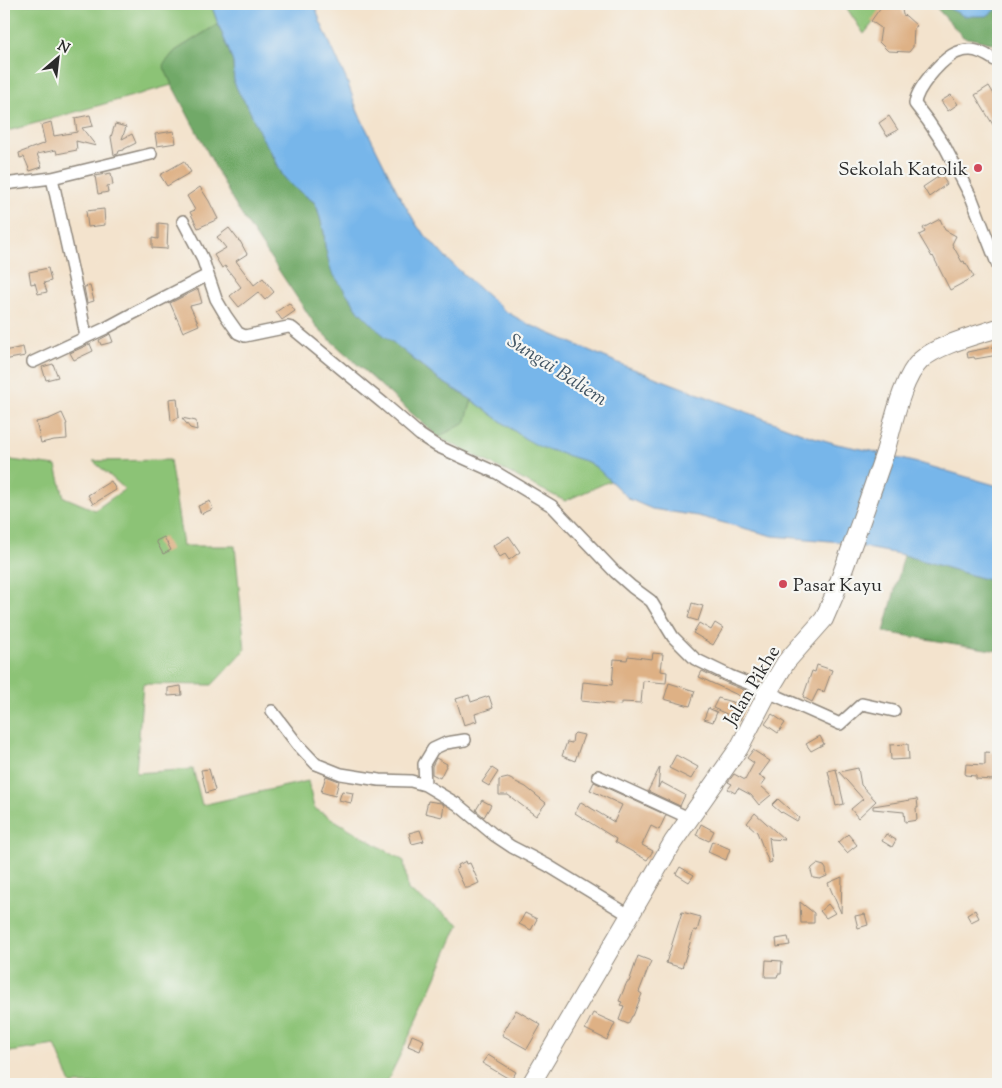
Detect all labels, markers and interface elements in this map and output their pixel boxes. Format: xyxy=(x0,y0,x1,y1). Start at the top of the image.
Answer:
north arrow xyxy=(32,32,82,82)
text: N xyxy=(54,37,73,60)
place label: Sekolah Katolik xyxy=(838,157,969,184)
marker: Sekolah Katolik xyxy=(972,162,984,174)
water label: Sungai Baliem xyxy=(501,328,612,414)
place label: Pasar Kayu xyxy=(793,573,882,600)
marker: Pasar Kayu xyxy=(777,578,789,590)
street label: Jalan Pikhe xyxy=(718,641,788,733)

